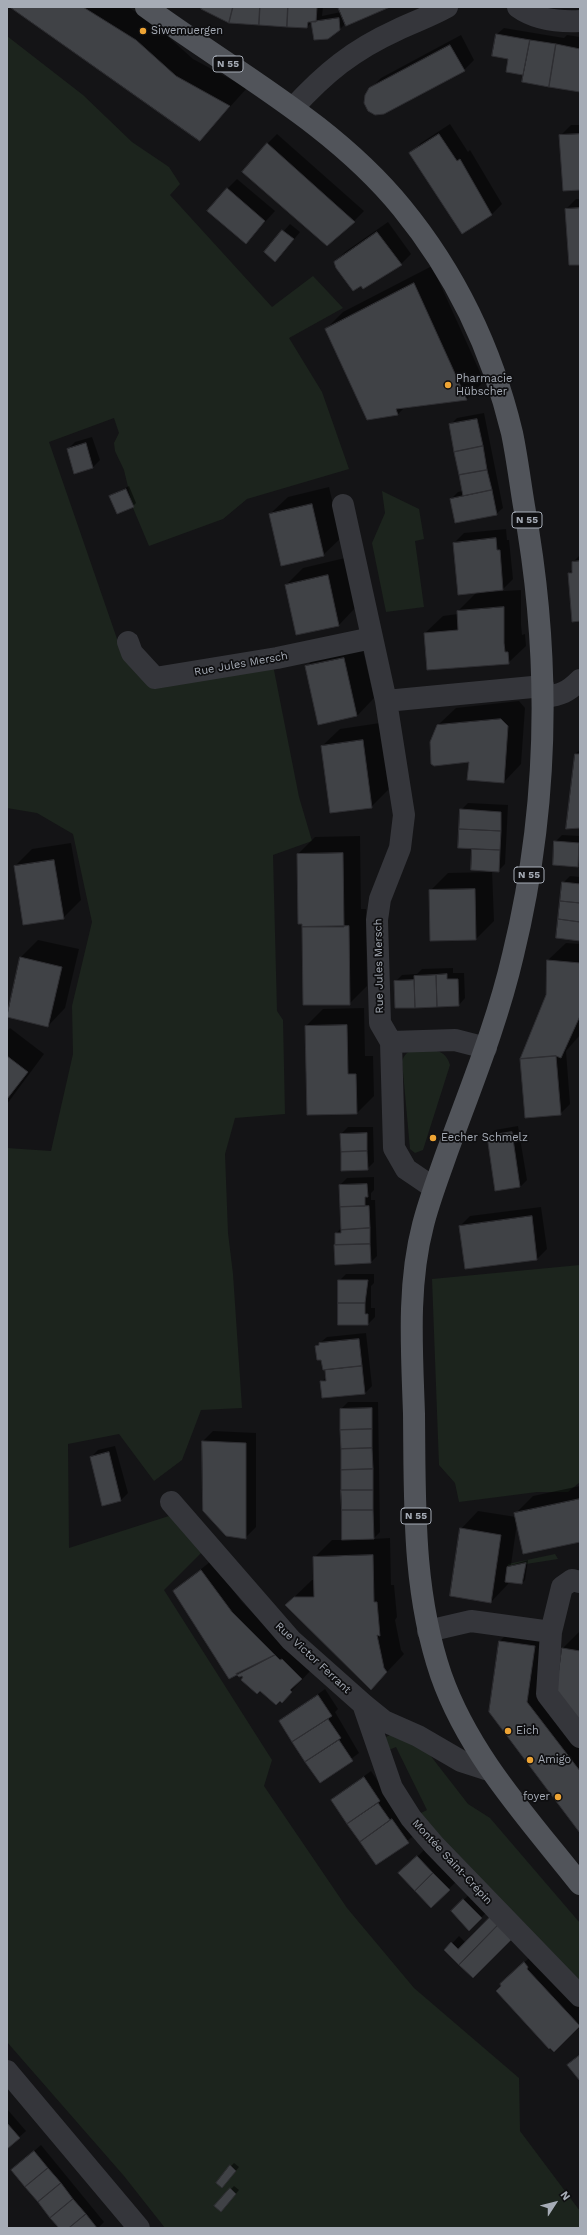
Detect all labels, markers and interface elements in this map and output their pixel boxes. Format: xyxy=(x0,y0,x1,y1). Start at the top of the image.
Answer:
place label: Siwemuergen xyxy=(151,24,223,38)
marker: Siwemuergen xyxy=(138,26,148,36)
road number: N 55 xyxy=(213,56,243,72)
place label: Pharmacie Hübscher xyxy=(456,372,512,398)
marker: Pharmacie Hübscher xyxy=(443,380,453,390)
road number: N 55 xyxy=(512,512,542,528)
street label: Rue Jules Mersch xyxy=(193,649,289,679)
road number: N 55 xyxy=(514,867,544,883)
street label: Rue Jules Mersch xyxy=(372,918,386,1014)
place label: Eecher Schmelz xyxy=(441,1131,528,1145)
marker: Eecher Schmelz xyxy=(428,1133,438,1143)
road number: N 55 xyxy=(401,1508,431,1524)
street label: Rue Victor Ferrant xyxy=(272,1620,354,1696)
place label: Eich xyxy=(516,1724,539,1738)
marker: Eich xyxy=(503,1726,513,1736)
place label: Amigo xyxy=(538,1753,571,1767)
marker: Amigo xyxy=(525,1755,535,1765)
place label: foyer xyxy=(523,1790,550,1804)
marker: foyer xyxy=(553,1792,563,1802)
street label: Montée Saint-Crépin xyxy=(409,1817,495,1907)
north arrow xyxy=(535,2183,575,2223)
text: N xyxy=(557,2189,573,2203)

